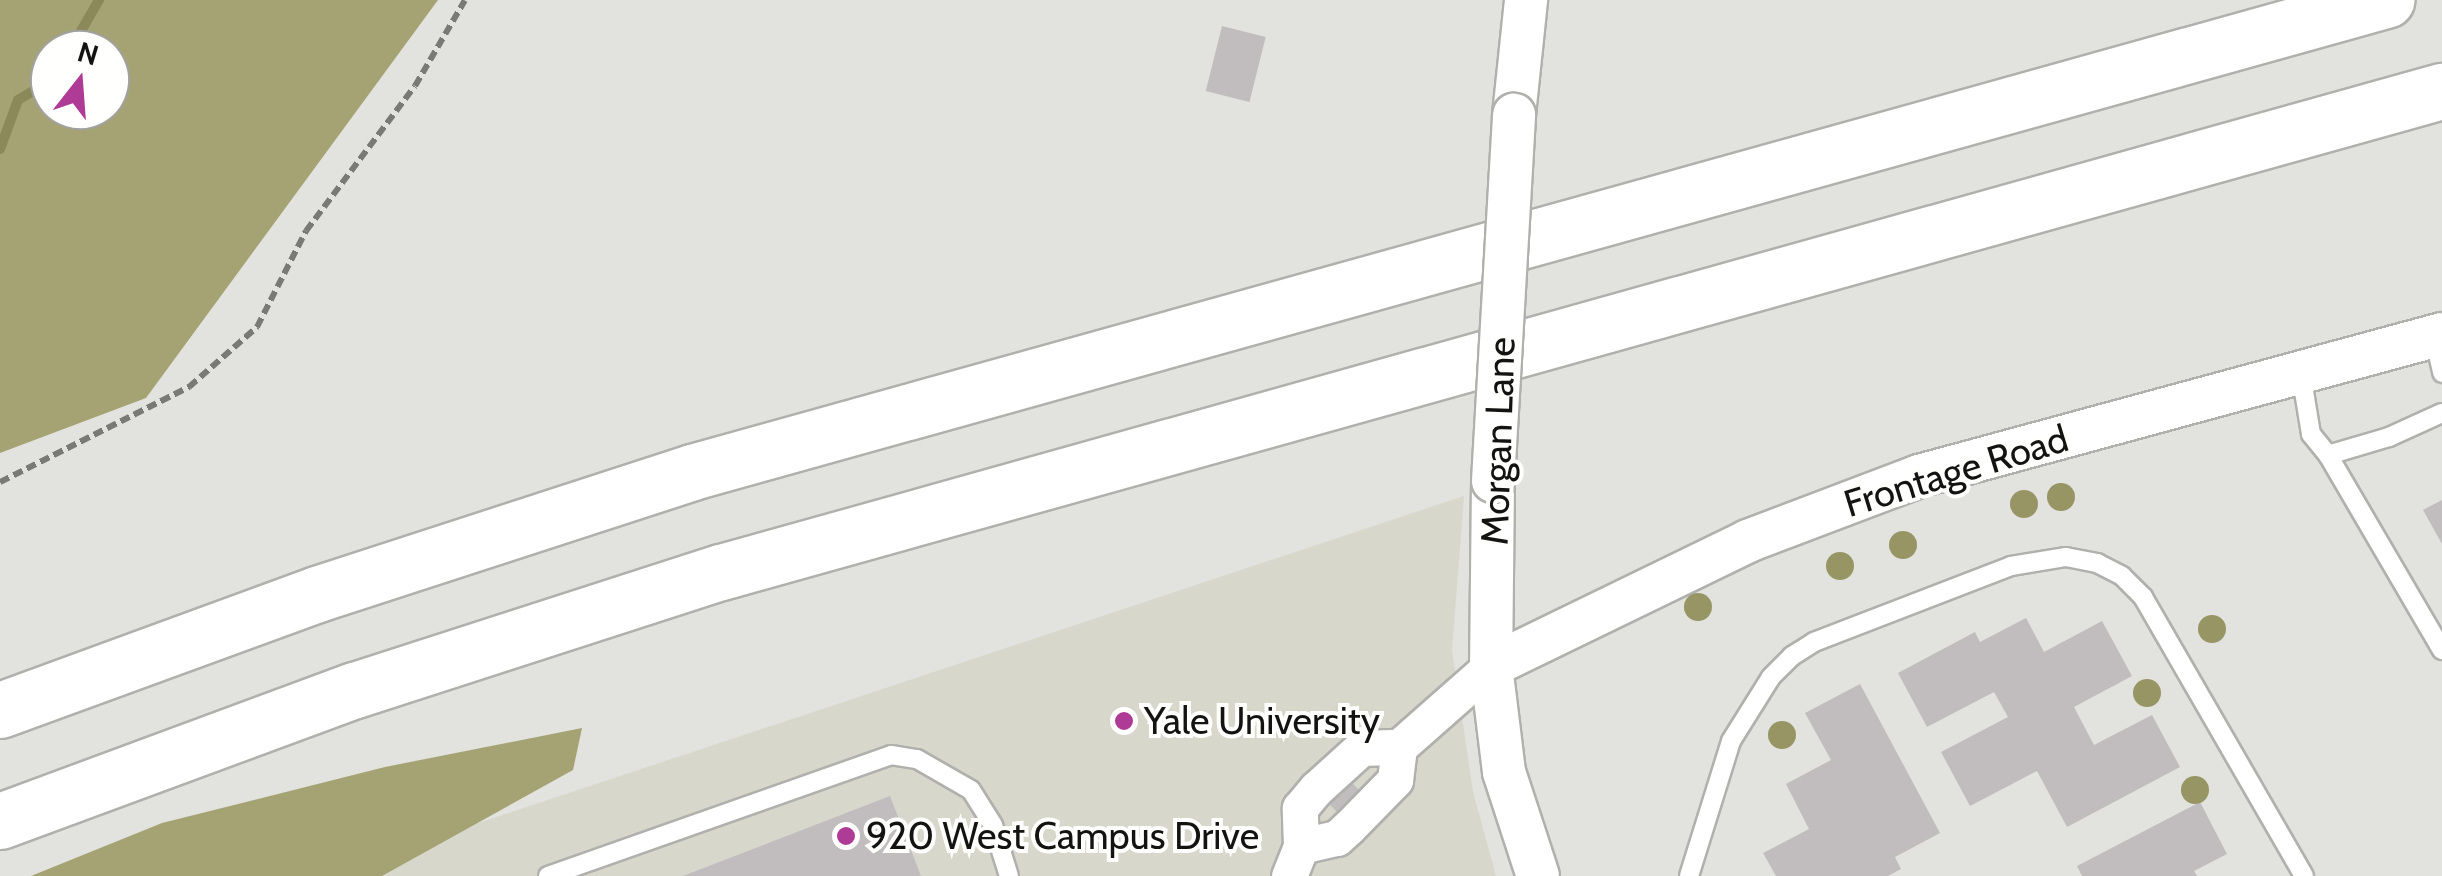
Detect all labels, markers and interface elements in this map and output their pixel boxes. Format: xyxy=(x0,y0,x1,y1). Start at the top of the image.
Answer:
north arrow xyxy=(30,30,130,130)
text: N xyxy=(74,34,103,72)
street label: Morgan Lane xyxy=(1472,336,1524,546)
street label: Frontage Road xyxy=(1838,415,2074,527)
place label: Yale University xyxy=(1144,698,1380,744)
marker: Yale University xyxy=(1113,710,1135,732)
place label: 920 West Campus Drive xyxy=(866,813,1259,859)
marker: 920 West Campus Drive xyxy=(835,825,857,847)

